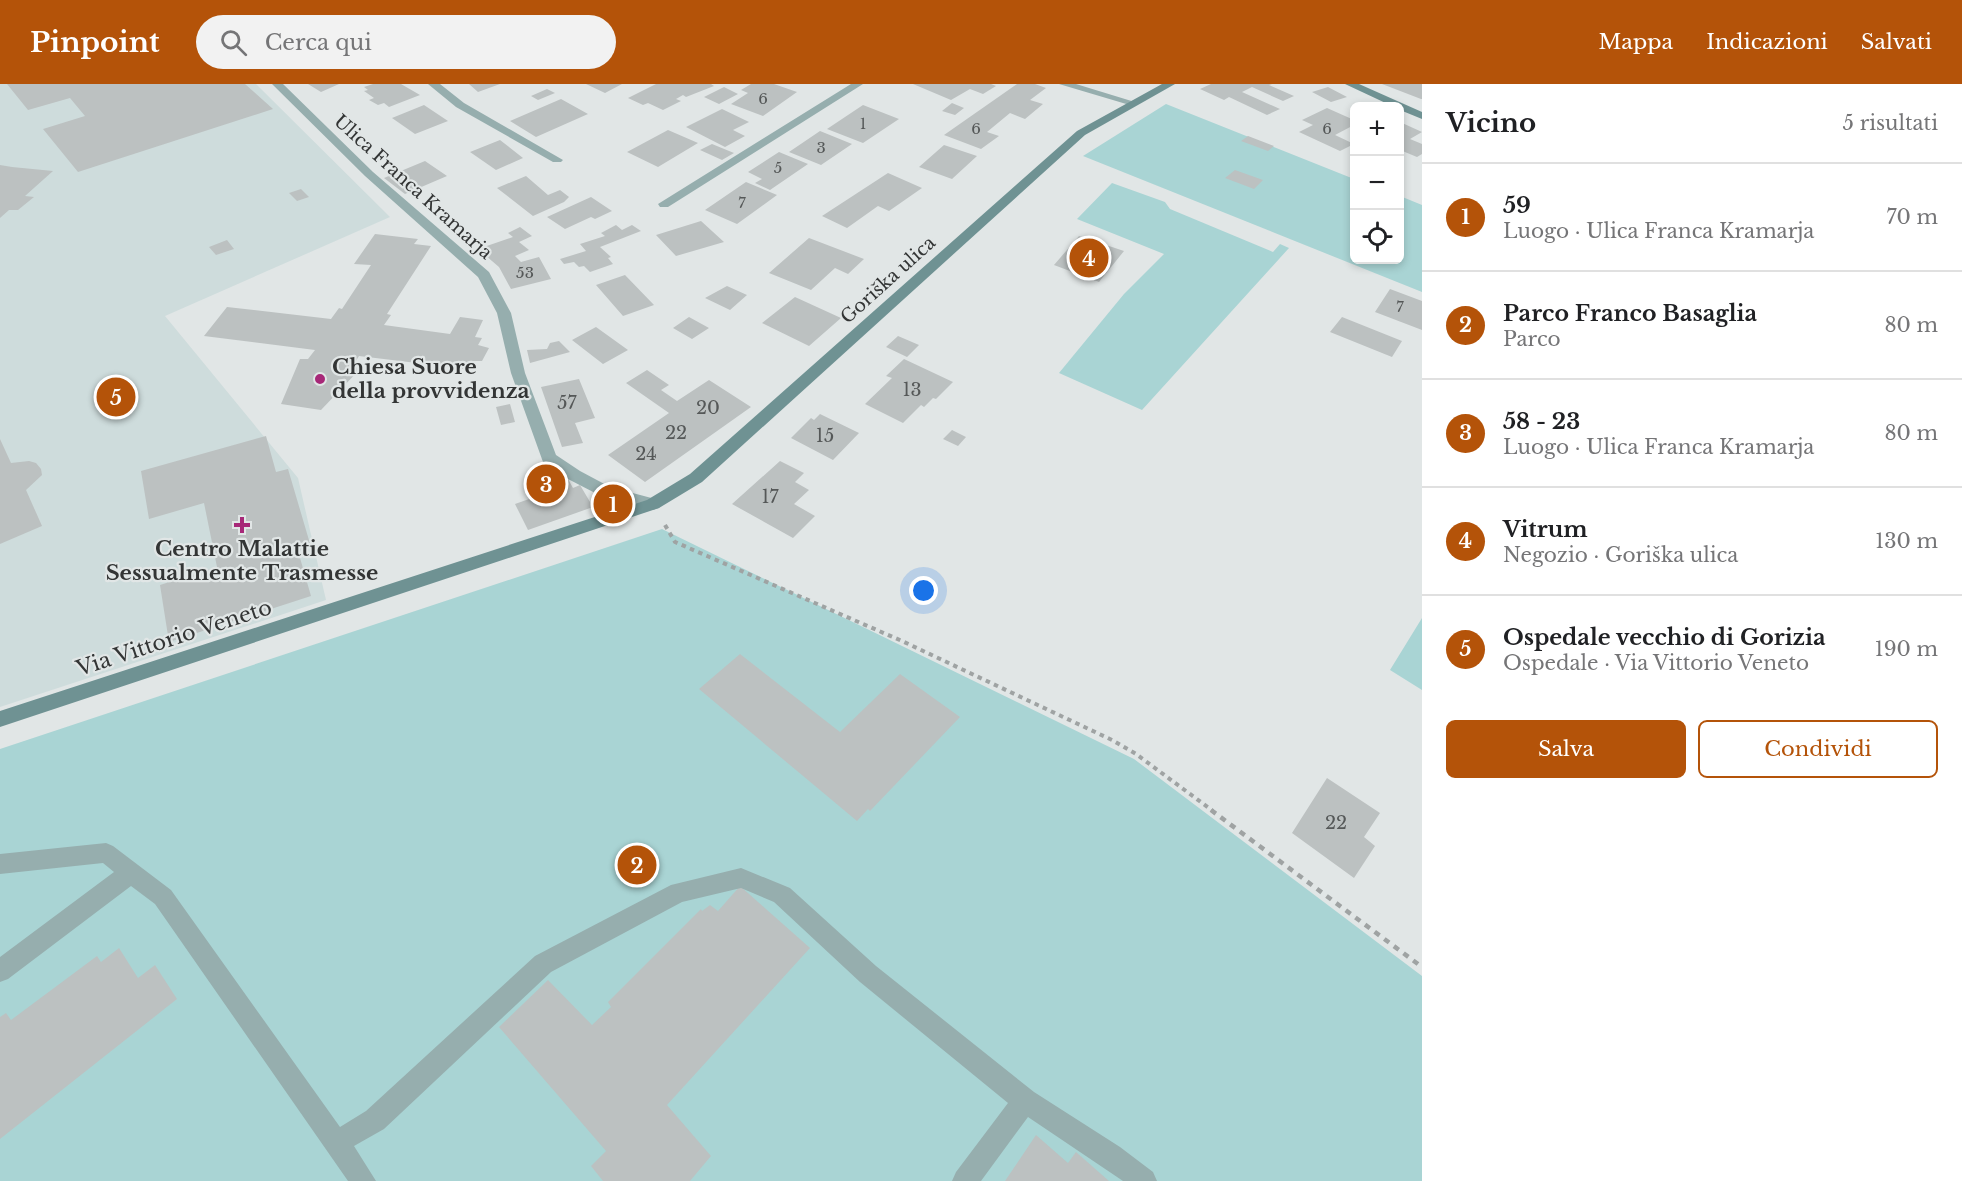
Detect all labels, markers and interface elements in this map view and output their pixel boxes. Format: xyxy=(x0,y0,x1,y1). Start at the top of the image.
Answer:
search box xyxy=(196,15,616,69)
text: Pinpoint xyxy=(30,25,160,60)
icon: search xyxy=(217,26,250,59)
text: Cerca qui xyxy=(265,29,372,56)
text: Mappa xyxy=(1598,29,1673,55)
text: Indicazioni xyxy=(1706,29,1828,55)
text: Salvati xyxy=(1861,29,1932,55)
house number: 6 xyxy=(758,89,768,108)
map controls xyxy=(1350,102,1404,264)
button: + xyxy=(1350,102,1404,156)
text: Vicino xyxy=(1446,107,1536,139)
street label: Ulica Franca Kramarja xyxy=(329,110,497,264)
text: 5 risultati xyxy=(1843,111,1938,135)
house number: 1 xyxy=(860,114,866,133)
house number: 6 xyxy=(971,119,981,138)
house number: 6 xyxy=(1322,119,1332,138)
house number: 3 xyxy=(816,138,826,157)
button: − xyxy=(1350,156,1404,210)
house number: 5 xyxy=(774,158,782,177)
text: 59 xyxy=(1503,192,1531,219)
house number: 7 xyxy=(738,193,746,212)
text: 1 xyxy=(1461,205,1470,229)
text: 70 m xyxy=(1886,205,1938,229)
button: locate xyxy=(1350,210,1404,264)
text: Luogo · Ulica Franca Kramarja xyxy=(1503,219,1814,243)
street label: Goriška ulica xyxy=(836,232,940,328)
pin: 4 xyxy=(1070,236,1108,280)
house number: 53 xyxy=(516,263,534,282)
house number: 7 xyxy=(1396,297,1404,316)
text: Parco Franco Basaglia xyxy=(1503,300,1757,327)
text: 2 xyxy=(1459,313,1472,337)
text: 80 m xyxy=(1884,313,1938,337)
text: Parco xyxy=(1503,327,1561,351)
place label: Chiesa Suore della provvidenza xyxy=(332,354,530,404)
marker: Chiesa Suore della provvidenza xyxy=(313,372,327,386)
pin: 5 xyxy=(96,374,136,420)
house number: 13 xyxy=(902,379,922,401)
house number: 57 xyxy=(557,392,578,414)
house number: 20 xyxy=(696,397,720,419)
text: 58 - 23 xyxy=(1503,408,1580,435)
text: 3 xyxy=(1459,421,1472,445)
text: 80 m xyxy=(1884,421,1938,445)
house number: 22 xyxy=(665,422,687,444)
house number: 15 xyxy=(816,425,834,447)
text: Luogo · Ulica Franca Kramarja xyxy=(1503,435,1814,459)
house number: 24 xyxy=(635,443,657,465)
pin: 3 xyxy=(526,462,566,506)
pin: 1 xyxy=(594,482,632,526)
house number: 17 xyxy=(761,486,779,508)
marker: Centro Malattie Sessualmente Trasmesse xyxy=(233,516,251,534)
text: Vitrum xyxy=(1503,516,1588,543)
text: 4 xyxy=(1459,529,1472,553)
text: 130 m xyxy=(1875,529,1938,553)
place label: Centro Malattie Sessualmente Trasmesse xyxy=(106,536,378,586)
text: Negozio · Goriška ulica xyxy=(1503,543,1738,567)
your location xyxy=(909,576,938,605)
street label: Via Vittorio Veneto xyxy=(72,594,275,682)
text: Ospedale vecchio di Gorizia xyxy=(1503,624,1826,651)
text: 5 xyxy=(1460,637,1471,661)
text: 190 m xyxy=(1875,637,1938,661)
text: Ospedale · Via Vittorio Veneto xyxy=(1503,651,1809,675)
button: Salva xyxy=(1446,720,1686,778)
button: Condividi xyxy=(1698,720,1938,778)
house number: 22 xyxy=(1325,812,1347,834)
pin: 2 xyxy=(618,842,656,888)

